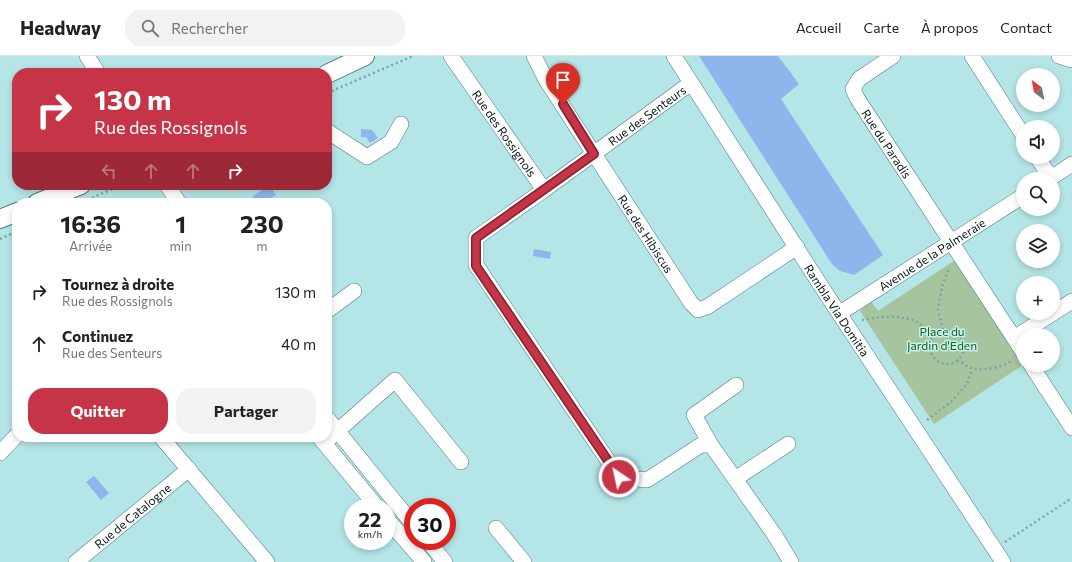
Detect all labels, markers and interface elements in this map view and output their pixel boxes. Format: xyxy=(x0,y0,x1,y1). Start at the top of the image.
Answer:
search box xyxy=(125,10,405,46)
text: Headway xyxy=(20,16,101,39)
icon: search xyxy=(139,17,161,39)
text: Rechercher xyxy=(171,19,248,37)
text: Accueil xyxy=(796,19,842,36)
text: Carte xyxy=(864,19,899,36)
text: À propos xyxy=(921,19,978,36)
text: Contact xyxy=(1000,19,1052,36)
pin xyxy=(546,63,580,104)
north arrow xyxy=(1016,68,1060,112)
map controls xyxy=(1016,68,1060,372)
icon: arrive xyxy=(552,69,574,91)
text: 130 m xyxy=(94,82,171,116)
street label: Rue des Senteurs xyxy=(605,82,688,148)
icon: right xyxy=(28,84,80,136)
street label: Rue des Rossignols xyxy=(470,87,539,179)
street label: Rue du Paradis xyxy=(859,106,914,181)
text: Rue des Rossignols xyxy=(94,116,247,138)
button: sound xyxy=(1016,120,1060,164)
icon: left xyxy=(98,160,120,182)
icon: ahead xyxy=(140,160,162,182)
icon: ahead xyxy=(182,160,204,182)
icon: right xyxy=(224,160,246,182)
button: search xyxy=(1016,172,1060,216)
street label: Rue des Hibiscus xyxy=(615,192,676,275)
text: 16:36 xyxy=(60,209,121,238)
text: 1 xyxy=(175,209,186,238)
text: 230 xyxy=(240,209,284,238)
street label: Avenue de la Palmeraie xyxy=(876,215,988,294)
button: layers xyxy=(1016,224,1060,268)
text: Arrivée xyxy=(69,238,112,254)
text: min xyxy=(170,238,192,254)
text: m xyxy=(256,238,268,254)
street label: Rambla Via Domitia xyxy=(802,261,872,359)
text: Tournez à droite xyxy=(62,275,174,293)
button: + xyxy=(1016,276,1060,320)
icon: right xyxy=(28,281,50,303)
text: 130 m xyxy=(275,283,316,301)
text: Rue des Rossignols xyxy=(62,293,173,309)
park label: Place du Jardin d'Eden xyxy=(907,324,977,353)
text: Continuez xyxy=(62,327,133,345)
button: − xyxy=(1016,328,1060,372)
icon: ahead xyxy=(28,333,50,355)
text: 40 m xyxy=(281,335,316,353)
text: Rue des Senteurs xyxy=(62,345,162,361)
button: Quitter xyxy=(28,388,168,434)
button: Partager xyxy=(176,388,316,434)
position arrow xyxy=(598,456,640,498)
street label: Rue de Catalogne xyxy=(91,480,173,551)
speed limit sign: 30 xyxy=(404,498,456,550)
text: 22 xyxy=(359,507,381,531)
text: km/h xyxy=(358,528,382,540)

